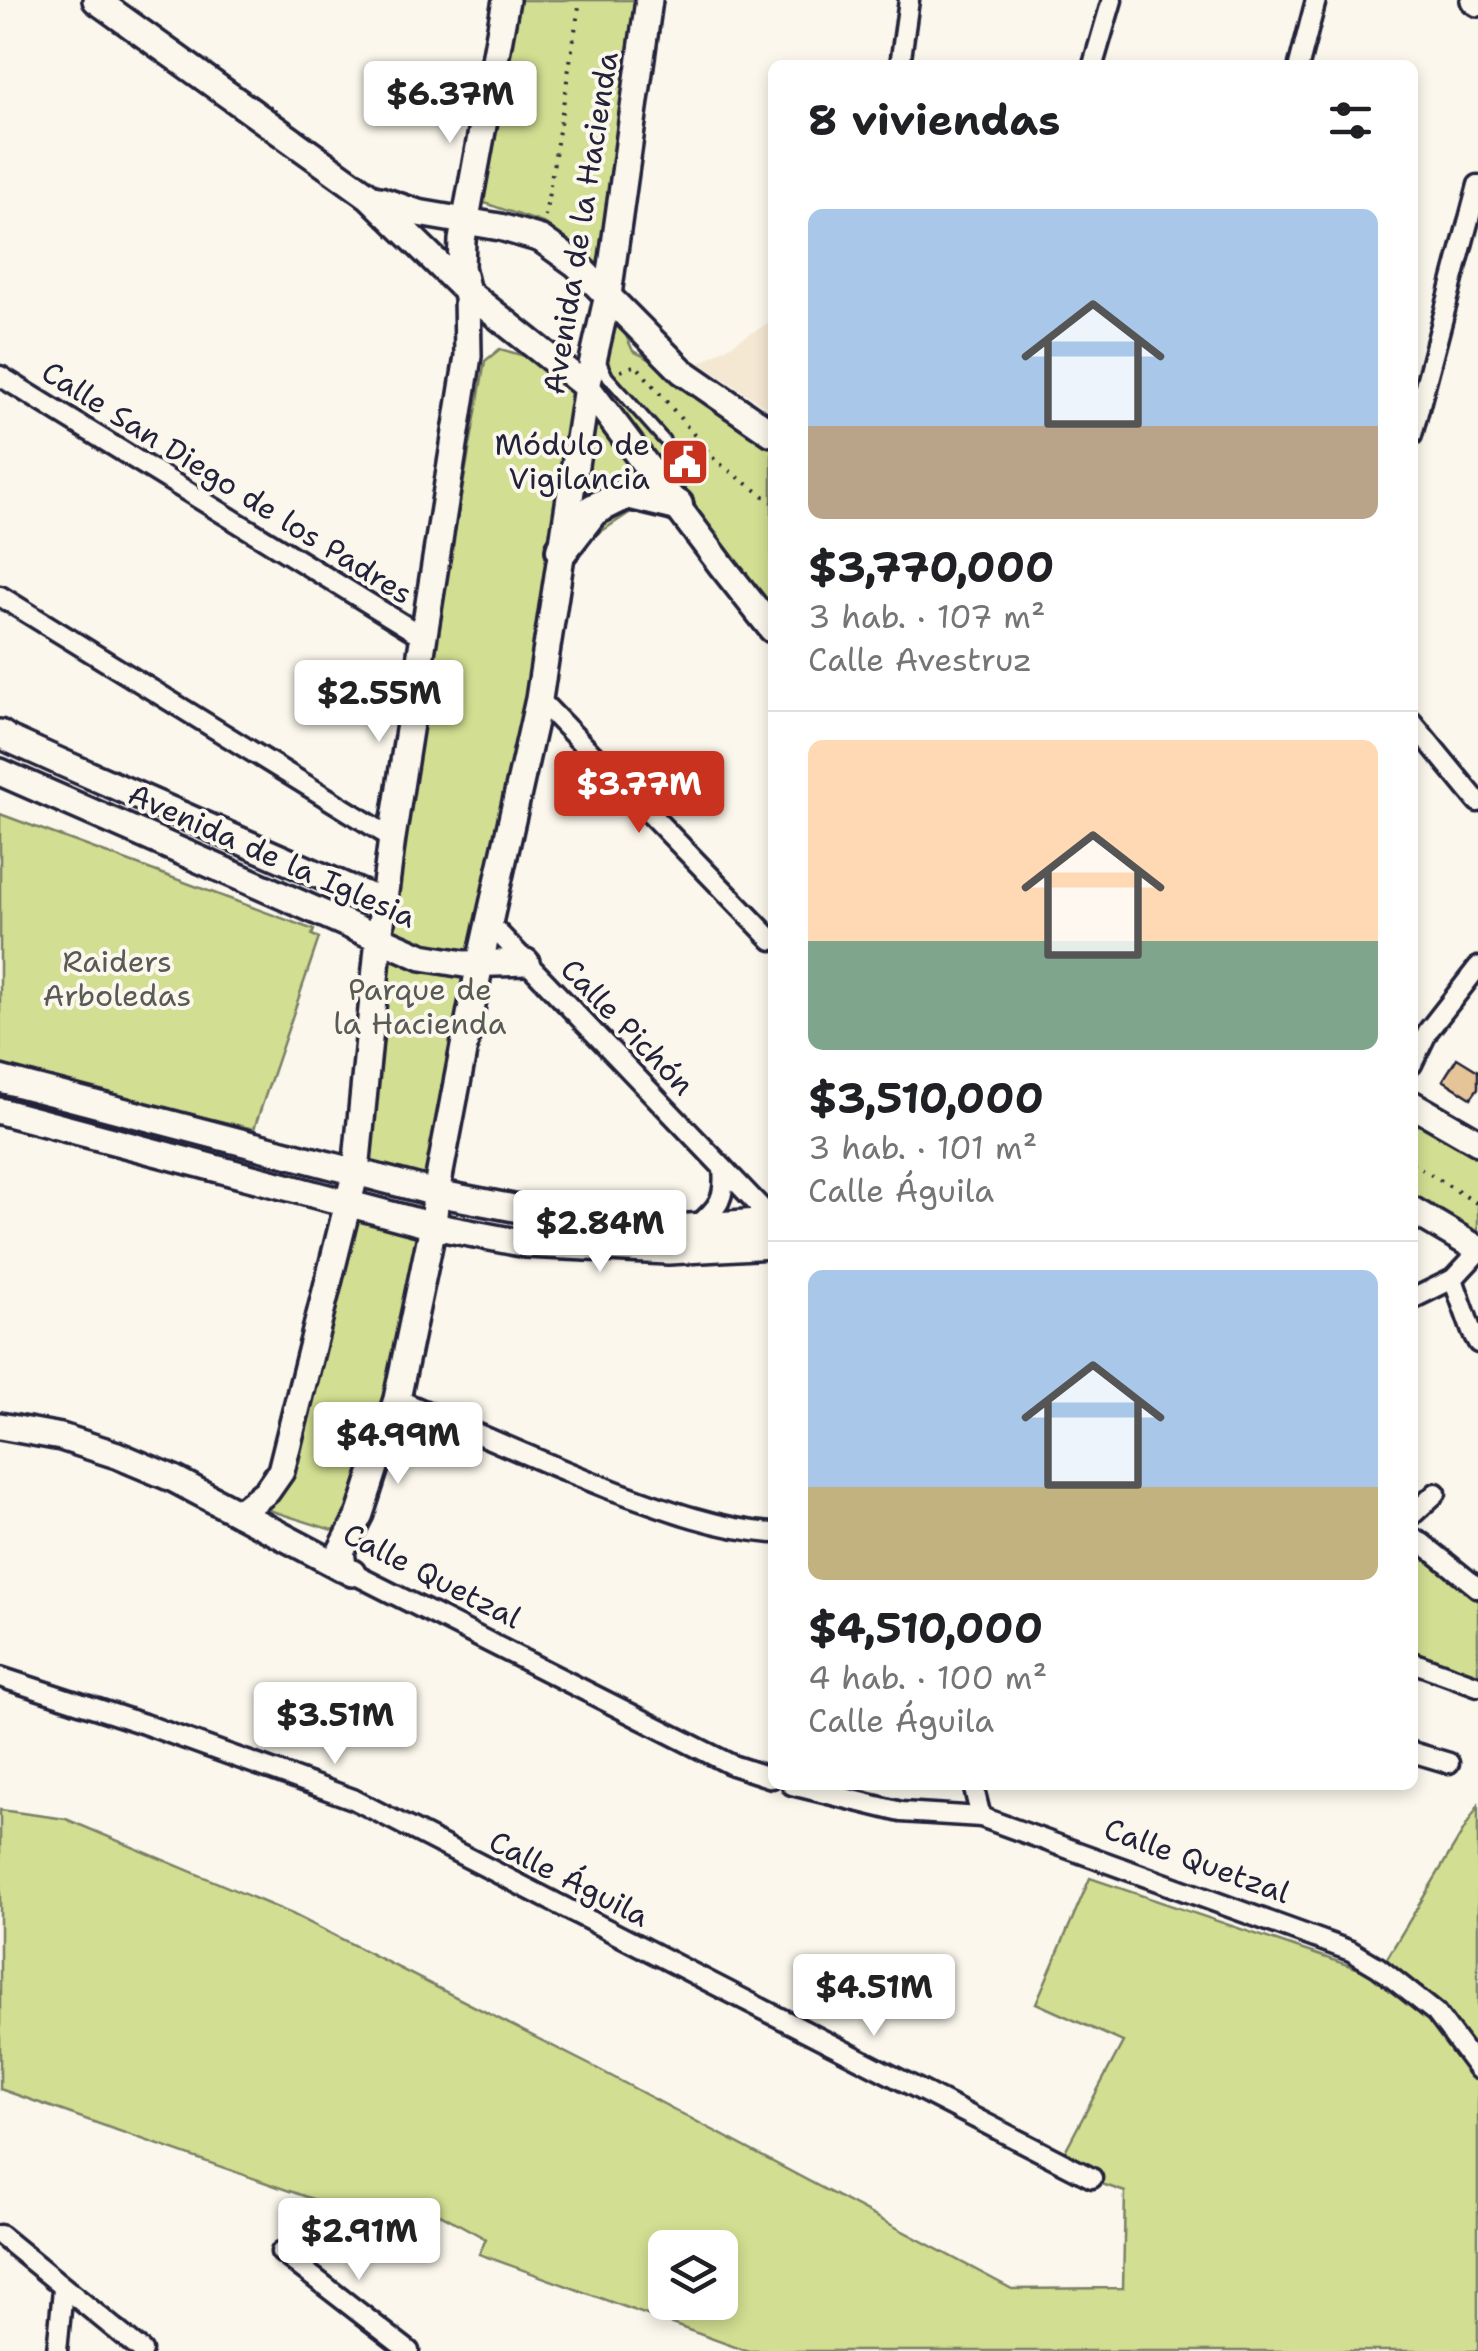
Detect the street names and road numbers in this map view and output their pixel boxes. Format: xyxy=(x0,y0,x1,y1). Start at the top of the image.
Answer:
street label: Avenida de la Hacienda xyxy=(533,48,628,397)
street label: Calle San Diego de los Padres xyxy=(34,351,421,614)
street label: Avenida de la Iglesia xyxy=(122,774,423,938)
street label: Calle Pichón xyxy=(552,949,703,1104)
street label: Calle Quetzal xyxy=(336,1513,528,1638)
street label: Calle Quetzal xyxy=(1099,1808,1296,1913)
street label: Calle Águila xyxy=(482,1821,657,1937)

